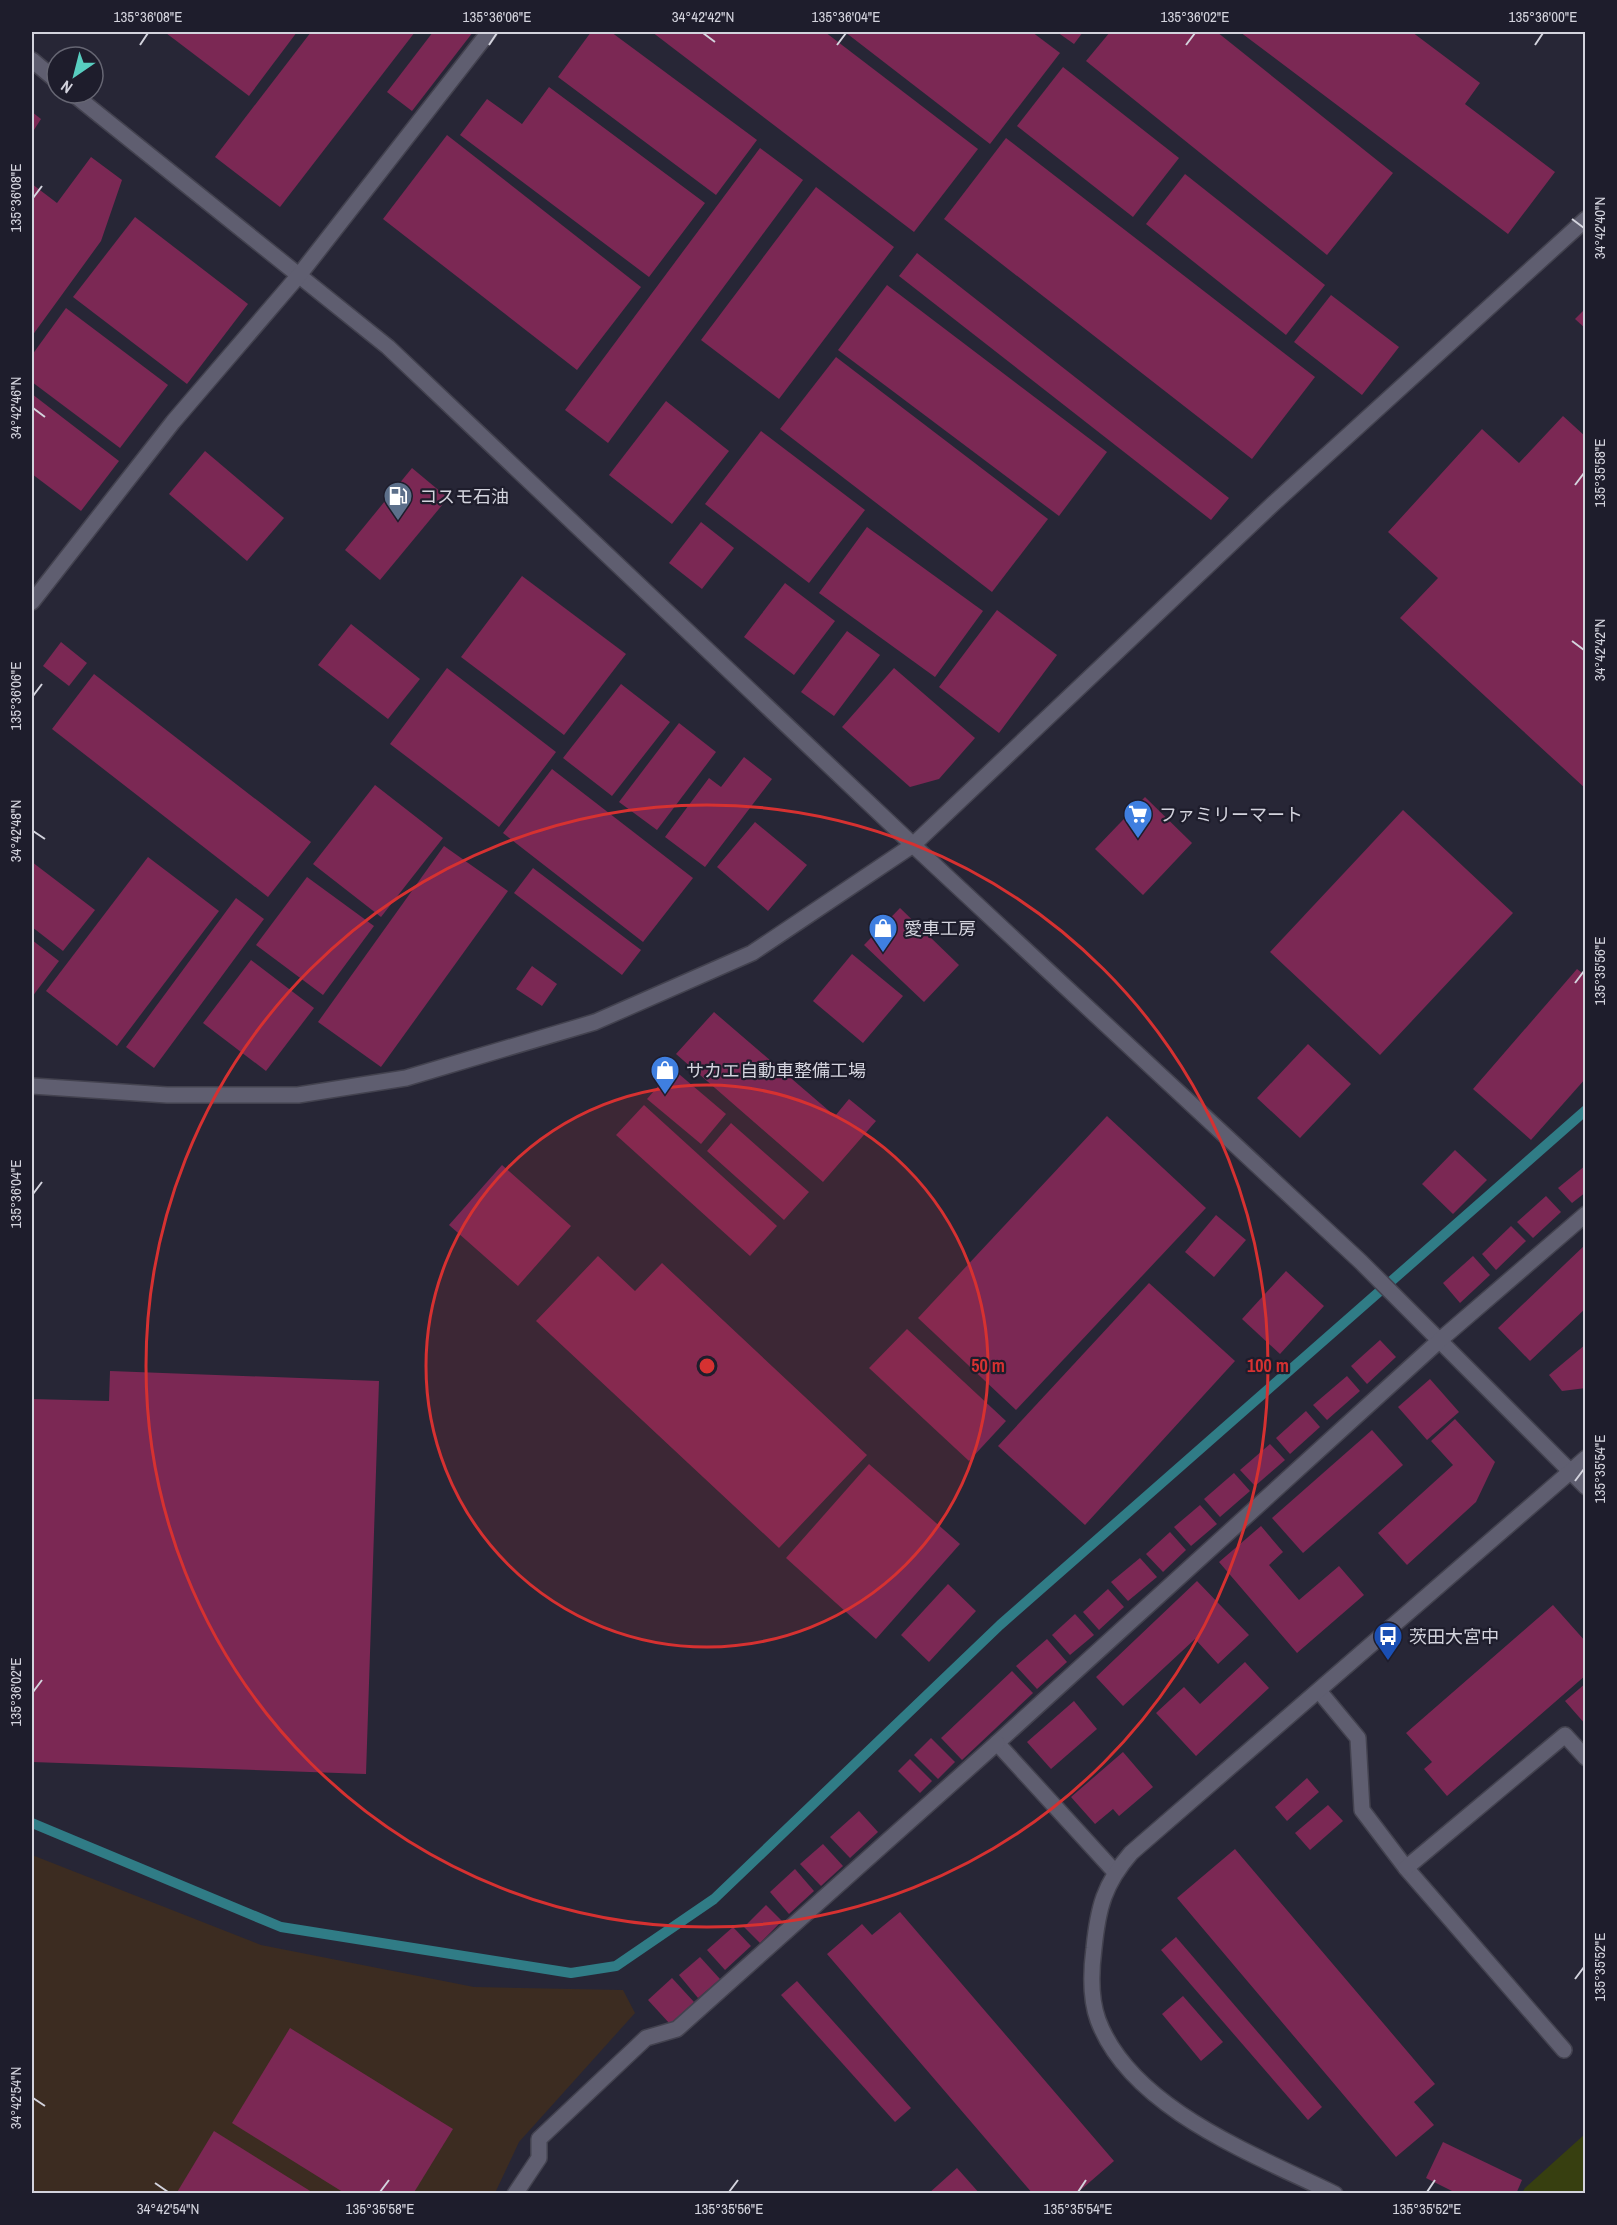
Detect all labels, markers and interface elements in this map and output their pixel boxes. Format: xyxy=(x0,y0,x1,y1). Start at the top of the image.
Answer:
text: 135°36'08"E xyxy=(114,6,182,27)
text: 135°36'06"E xyxy=(463,6,531,27)
text: 34°42'42"N xyxy=(672,6,734,27)
text: 135°36'04"E xyxy=(812,6,880,27)
text: 135°36'02"E xyxy=(1161,6,1229,27)
text: 135°36'00"E xyxy=(1509,6,1577,27)
north arrow xyxy=(45,45,105,105)
text: N xyxy=(56,76,77,99)
text: 135°36'08"E xyxy=(5,164,26,232)
text: 34°42'40"N xyxy=(1589,197,1610,259)
text: 34°42'46"N xyxy=(5,377,26,439)
text: 135°35'58"E xyxy=(1589,439,1610,507)
fuel station icon: コスモ石油 xyxy=(382,480,414,522)
place label: コスモ石油 xyxy=(419,484,509,509)
text: 34°42'42"N xyxy=(1589,619,1610,681)
text: 135°36'06"E xyxy=(5,662,26,730)
supermarket icon: ファミリーマート xyxy=(1122,798,1154,840)
text: 34°42'48"N xyxy=(5,800,26,862)
place label: ファミリーマート xyxy=(1159,802,1303,827)
shop icon: 愛車工房 xyxy=(867,912,899,954)
place label: 愛車工房 xyxy=(904,916,976,941)
text: 135°35'56"E xyxy=(1589,937,1610,1005)
shop icon: サカエ自動車整備工場 xyxy=(649,1054,681,1096)
place label: サカエ自動車整備工場 xyxy=(686,1058,866,1083)
text: 135°36'04"E xyxy=(5,1160,26,1228)
text: 50 m xyxy=(971,1353,1005,1378)
text: 100 m xyxy=(1247,1353,1289,1378)
centre of rings xyxy=(697,1356,717,1376)
text: 135°35'54"E xyxy=(1589,1435,1610,1503)
bus stop icon: 茨田大宮中 xyxy=(1372,1620,1404,1662)
place label: 茨田大宮中 xyxy=(1409,1624,1499,1649)
text: 135°36'02"E xyxy=(5,1658,26,1726)
text: 135°35'52"E xyxy=(1589,1933,1610,2001)
text: 34°42'54"N xyxy=(5,2067,26,2129)
text: 34°42'54"N xyxy=(137,2198,199,2219)
text: 135°35'58"E xyxy=(346,2198,414,2219)
text: 135°35'56"E xyxy=(695,2198,763,2219)
text: 135°35'54"E xyxy=(1044,2198,1112,2219)
text: 135°35'52"E xyxy=(1393,2198,1461,2219)

